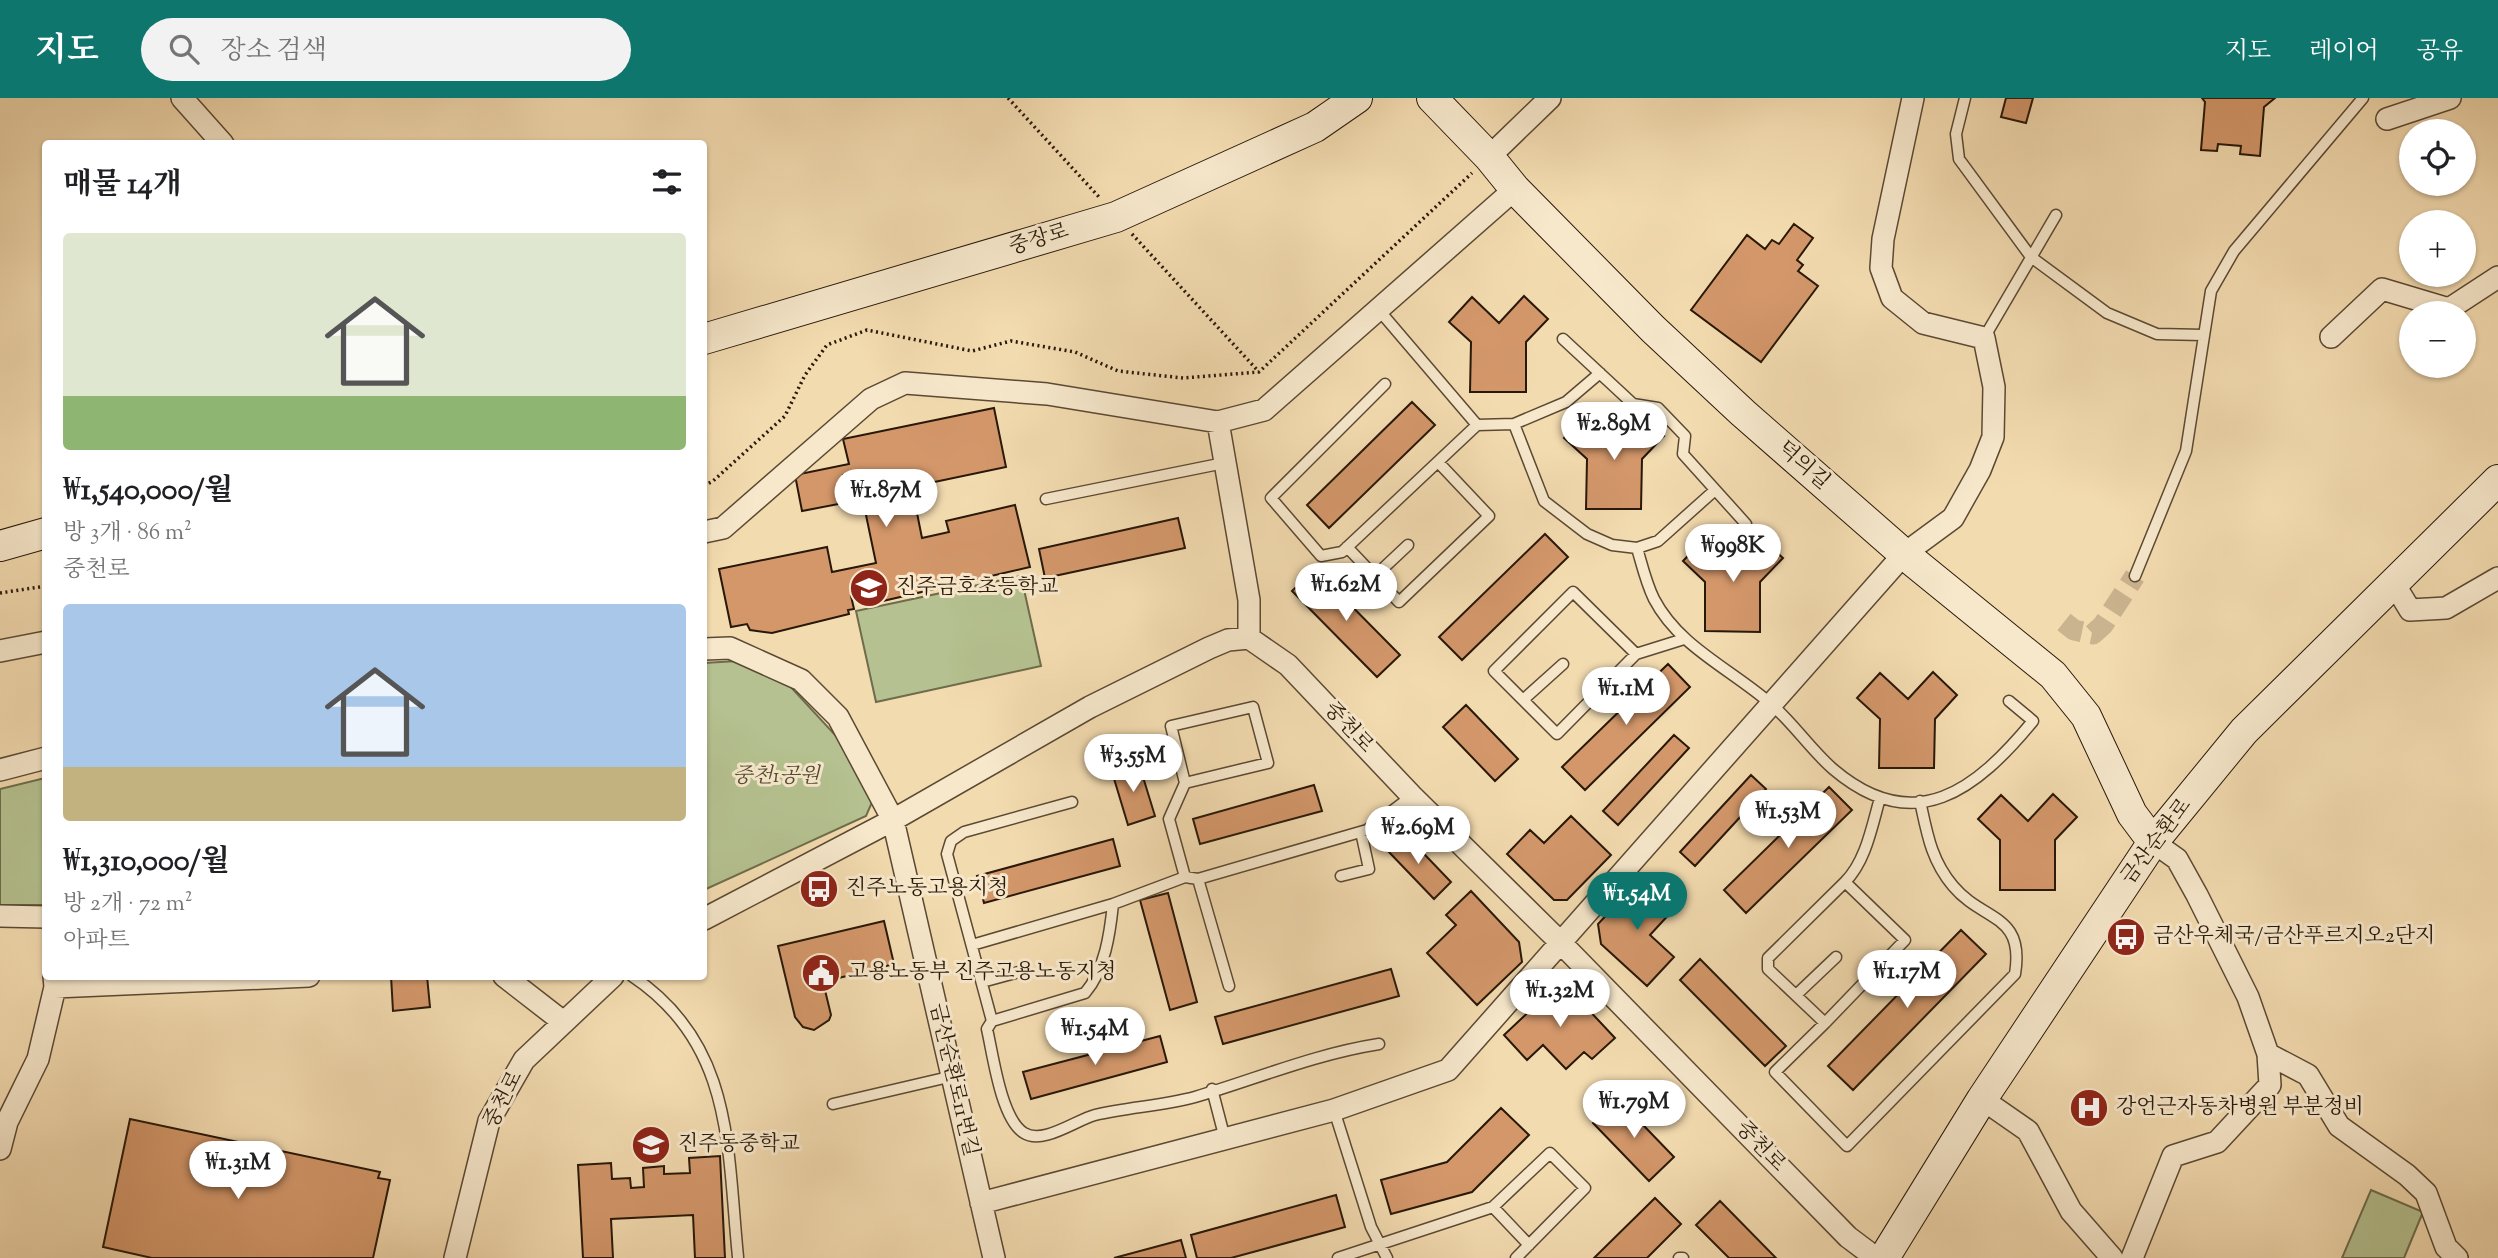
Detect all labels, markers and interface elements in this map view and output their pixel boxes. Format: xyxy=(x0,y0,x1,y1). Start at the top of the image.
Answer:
search box xyxy=(141,18,631,81)
text: 지도 xyxy=(35,28,99,76)
icon: search xyxy=(165,30,203,68)
text: 장소 검색 xyxy=(221,33,327,70)
text: 지도 xyxy=(2225,35,2271,69)
text: 레이어 xyxy=(2309,35,2379,69)
text: 공유 xyxy=(2417,35,2463,69)
map controls xyxy=(2399,119,2476,378)
button: locate xyxy=(2399,119,2476,196)
icon: filters xyxy=(648,163,686,201)
text: 매물 14개 xyxy=(63,164,182,207)
button: + xyxy=(2399,210,2476,287)
street label: 중장로 xyxy=(1006,217,1072,263)
icon: home xyxy=(312,278,438,404)
button: − xyxy=(2399,301,2476,378)
pin: ₩2.89M xyxy=(1557,402,1671,462)
text: ₩2.89M xyxy=(1577,408,1651,441)
street label: 덕의길 xyxy=(1770,435,1836,497)
text: ₩1,540,000/월 xyxy=(63,470,233,513)
pin: ₩1.87M xyxy=(829,470,943,529)
text: ₩1.87M xyxy=(851,475,921,508)
text: 방 3개 · 86 m² xyxy=(63,517,192,550)
pin: ₩998K xyxy=(1684,524,1782,584)
text: ₩998K xyxy=(1701,530,1765,563)
text: 중천로 xyxy=(63,554,130,587)
pin: ₩1.62M xyxy=(1289,564,1403,623)
school or university icon: 진주금호초등학교 xyxy=(848,567,890,609)
text: ₩1.62M xyxy=(1311,569,1381,602)
place label: 진주금호초등학교 xyxy=(896,573,1058,603)
icon: home xyxy=(312,649,438,775)
pin: ₩1.1M xyxy=(1577,668,1675,727)
text: ₩1.1M xyxy=(1598,673,1654,706)
street label: 중천로 xyxy=(1316,696,1380,760)
pin: ₩3.55M xyxy=(1076,734,1190,794)
text: ₩3.55M xyxy=(1100,740,1166,773)
park label: 중천1공원 xyxy=(732,762,822,792)
pin: ₩1.53M xyxy=(1731,790,1845,850)
street label: 금산순환로 xyxy=(2114,792,2200,892)
text: ₩1.53M xyxy=(1755,796,1821,829)
pin: ₩2.69M xyxy=(1361,806,1475,866)
text: ₩2.69M xyxy=(1381,812,1455,845)
text: ₩1,310,000/월 xyxy=(63,841,230,884)
bus stop icon: 진주노동고용지청 xyxy=(798,868,840,910)
pin: ₩1.54M xyxy=(1580,872,1694,932)
place label: 진주노동고용지청 xyxy=(846,874,1008,904)
text: ₩1.54M xyxy=(1603,878,1671,911)
text: 방 2개 · 72 m² xyxy=(63,888,192,921)
bus stop icon: 금산우체국/금산푸르지오2단지 xyxy=(2105,916,2147,958)
place label: 금산우체국/금산푸르지오2단지 xyxy=(2153,922,2435,952)
text: 아파트 xyxy=(63,925,130,958)
pin: ₩1.17M xyxy=(1850,950,1964,1010)
public building icon: 고용노동부 진주고용노동지청 xyxy=(800,952,842,994)
text: ₩1.17M xyxy=(1873,956,1941,989)
place label: 고용노동부 진주고용노동지청 xyxy=(848,958,1116,988)
pin: ₩1.32M xyxy=(1503,970,1617,1029)
text: ₩1.32M xyxy=(1526,975,1594,1008)
street label: 금산순환로11번길 xyxy=(921,1000,985,1160)
pin: ₩1.54M xyxy=(1038,1007,1152,1067)
text: ₩1.54M xyxy=(1061,1013,1129,1046)
street label: 중천로 xyxy=(477,1066,531,1134)
pin: ₩1.79M xyxy=(1577,1080,1691,1140)
text: ₩1.79M xyxy=(1599,1086,1669,1119)
hospital icon: 강언근자동차병원 부분정비 xyxy=(2068,1087,2110,1129)
place label: 강언근자동차병원 부분정비 xyxy=(2116,1093,2364,1123)
street label: 중천로 xyxy=(1728,1115,1792,1179)
school or university icon: 진주동중학교 xyxy=(630,1124,672,1166)
place label: 진주동중학교 xyxy=(678,1130,800,1160)
pin: ₩1.31M xyxy=(181,1142,295,1201)
text: ₩1.31M xyxy=(205,1147,271,1180)

